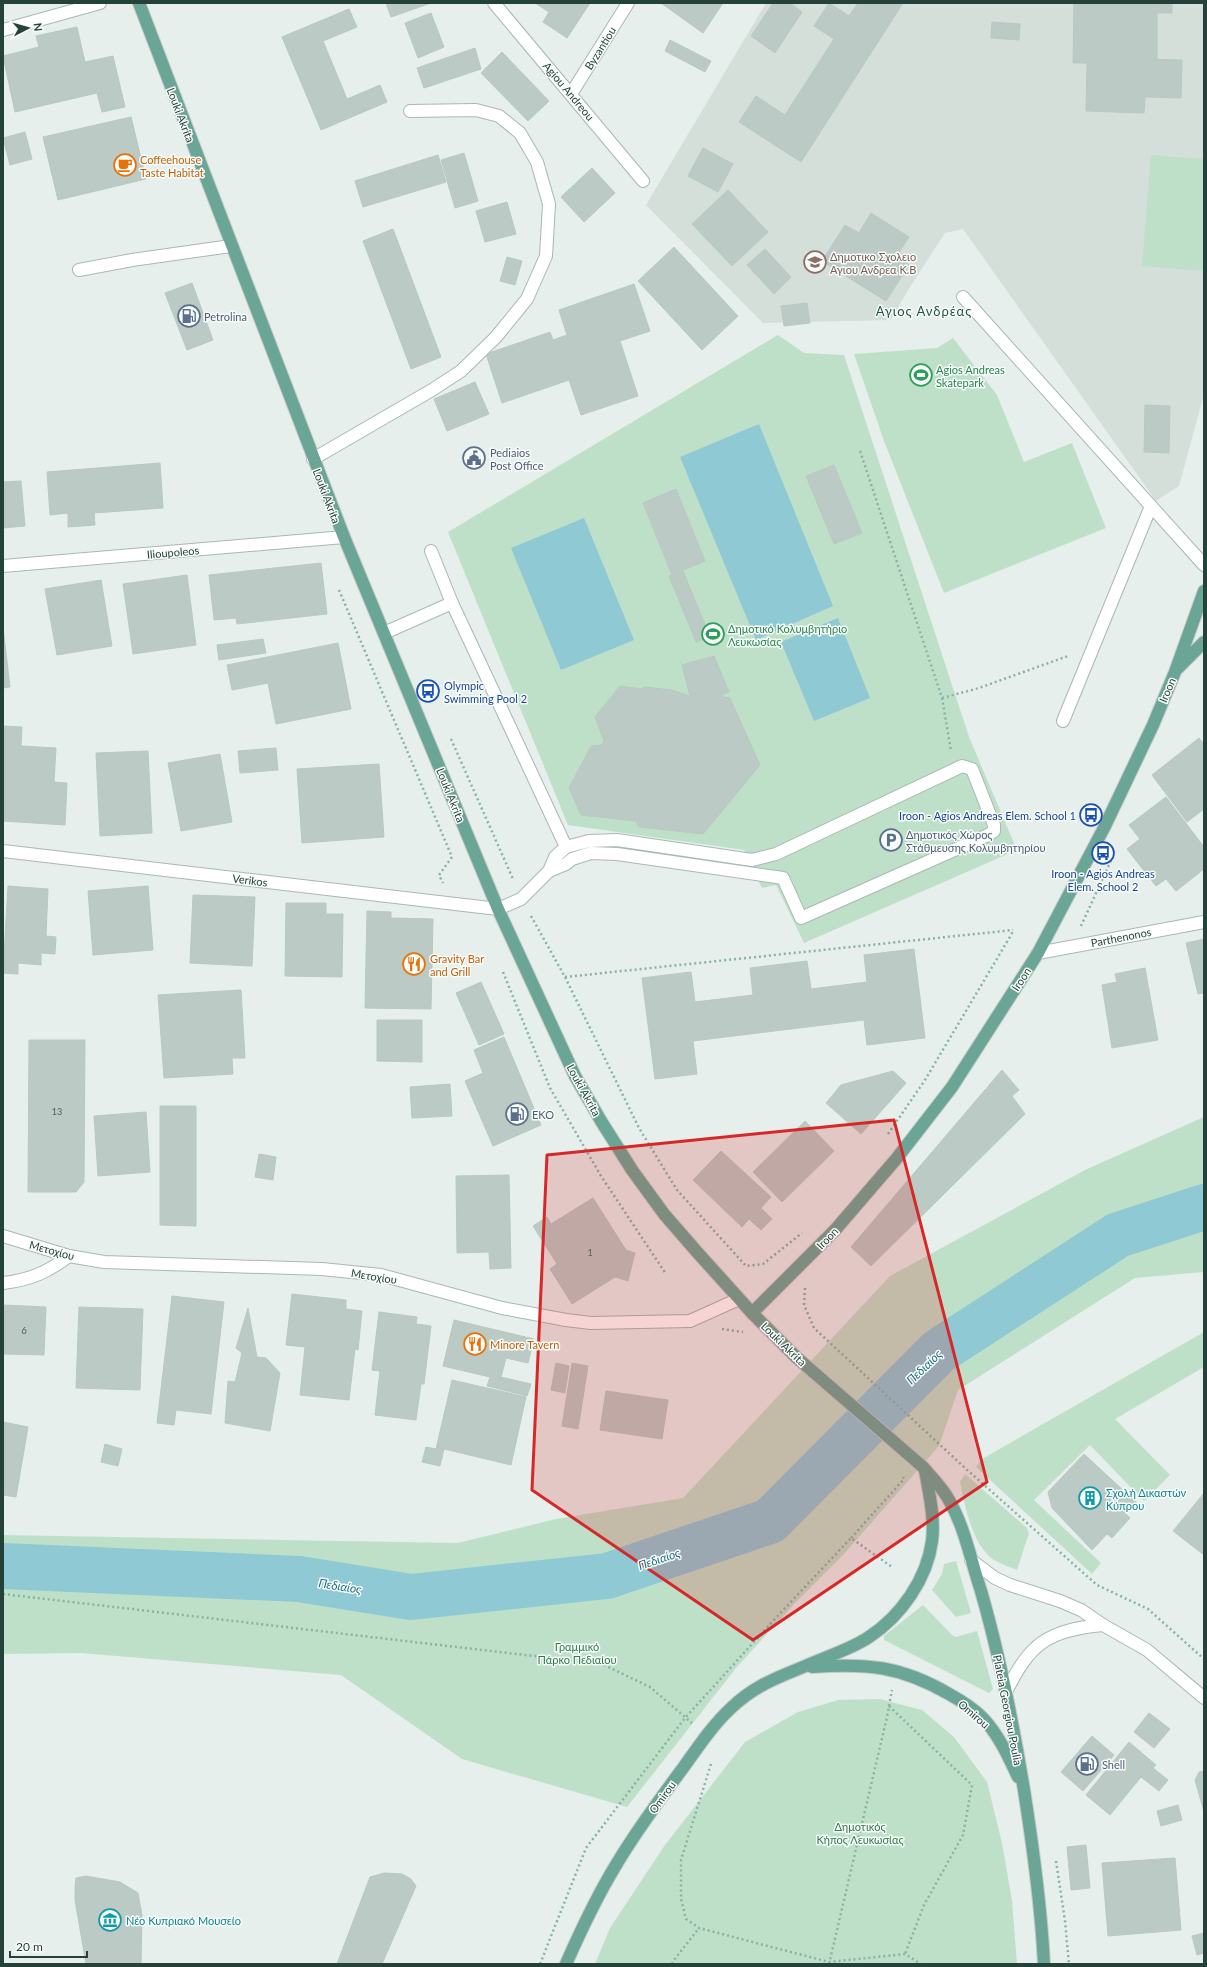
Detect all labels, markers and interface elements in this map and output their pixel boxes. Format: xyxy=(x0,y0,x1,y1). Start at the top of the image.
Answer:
north arrow xyxy=(8,8,48,48)
text: N xyxy=(32,22,45,32)
street label: Byzantiou xyxy=(582,24,618,72)
street label: Agiou Andreou xyxy=(541,59,597,123)
street label: Louki Akrita xyxy=(165,86,197,144)
cafe icon: Coffeehouse Taste Habitat xyxy=(112,152,138,178)
place label: Coffeehouse Taste Habitat xyxy=(140,153,204,179)
school or university icon: Δημοτικο Σχολειο Αγιου Ανδρεα Κ.Β xyxy=(802,249,828,275)
place label: Δημοτικο Σχολειο Αγιου Ανδρεα Κ.Β xyxy=(830,250,916,276)
fuel station icon: Petrolina xyxy=(176,303,202,329)
district label: Αγιος Ανδρέας xyxy=(876,303,972,319)
place label: Petrolina xyxy=(204,310,247,323)
sports icon: Agios Andreas Skatepark xyxy=(908,362,934,388)
place label: Agios Andreas Skatepark xyxy=(936,363,1005,389)
public building icon: Pediaios Post Office xyxy=(461,445,487,471)
place label: Pediaios Post Office xyxy=(490,446,544,472)
street label: Louki Akrita xyxy=(311,467,343,525)
street label: Ilioupoleos xyxy=(146,543,200,561)
sports icon: Δημοτικό Κολυμβητήριο Λευκωσίας xyxy=(700,621,726,647)
place label: Δημοτικό Κολυμβητήριο Λευκωσίας xyxy=(728,622,847,648)
street label: Iroon xyxy=(1156,676,1178,704)
bus stop icon: Olympic Swimming Pool 2 xyxy=(415,678,441,704)
place label: Olympic Swimming Pool 2 xyxy=(444,679,527,705)
street label: Louki Akrita xyxy=(434,766,468,824)
bus stop icon: Iroon - Agios Andreas Elem. School 1 xyxy=(1078,802,1104,828)
place label: Iroon - Agios Andreas Elem. School 1 xyxy=(899,809,1076,822)
parking icon: Δημοτικός Χώρος Στάθμευσης Κολυμβητηρίου xyxy=(878,827,904,853)
place label: Δημοτικός Χώρος Στάθμευσης Κολυμβητηρίου xyxy=(906,828,1046,854)
bus stop icon: Iroon - Agios Andreas Elem. School 2 xyxy=(1090,840,1116,866)
place label: Iroon - Agios Andreas Elem. School 2 xyxy=(1051,867,1155,893)
street label: Verikos xyxy=(232,871,269,889)
street label: Parthenonos xyxy=(1090,925,1153,949)
restaurant icon: Gravity Bar and Grill xyxy=(401,951,427,977)
place label: Gravity Bar and Grill xyxy=(430,952,484,978)
street label: Iroon xyxy=(1009,965,1033,993)
street label: Louki Akrita xyxy=(564,1062,604,1118)
fuel station icon: EKO xyxy=(504,1101,530,1127)
house number: 13 xyxy=(52,1106,62,1117)
place label: EKO xyxy=(532,1108,554,1121)
street label: Iroon xyxy=(814,1224,840,1252)
street label: Μετοχίου xyxy=(28,1238,76,1262)
house number: 1 xyxy=(587,1247,593,1258)
street label: Μετοχίου xyxy=(350,1266,398,1286)
street label: Louki Akrita xyxy=(759,1319,809,1369)
house number: 6 xyxy=(21,1325,27,1336)
restaurant icon: Minore Tavern xyxy=(462,1331,488,1357)
place label: Minore Tavern xyxy=(490,1338,559,1351)
water label: Πεδιαίος xyxy=(903,1346,945,1387)
building icon: Σχολή Δικαστών Κύπρου xyxy=(1077,1485,1103,1511)
place label: Σχολή Δικαστών Κύπρου xyxy=(1106,1486,1186,1512)
water label: Πεδιαίος xyxy=(636,1545,683,1573)
water label: Πεδιαίος xyxy=(317,1575,363,1597)
park label: Γραμμικό Πάρκο Πεδιαίου xyxy=(537,1640,617,1666)
street label: Plateia Georgiou Poulia xyxy=(991,1654,1025,1766)
street label: Omirou xyxy=(956,1697,992,1731)
fuel station icon: Shell xyxy=(1074,1751,1100,1777)
place label: Shell xyxy=(1102,1758,1125,1771)
street label: Omirou xyxy=(646,1778,678,1816)
park label: Δημοτικός Κήπος Λευκωσίας xyxy=(816,1820,904,1846)
museum icon: Νέο Κυπριακό Μουσείο xyxy=(97,1907,123,1933)
place label: Νέο Κυπριακό Μουσείο xyxy=(126,1914,241,1927)
scale bar xyxy=(10,1933,87,1959)
text: 20 m xyxy=(16,1939,43,1954)

